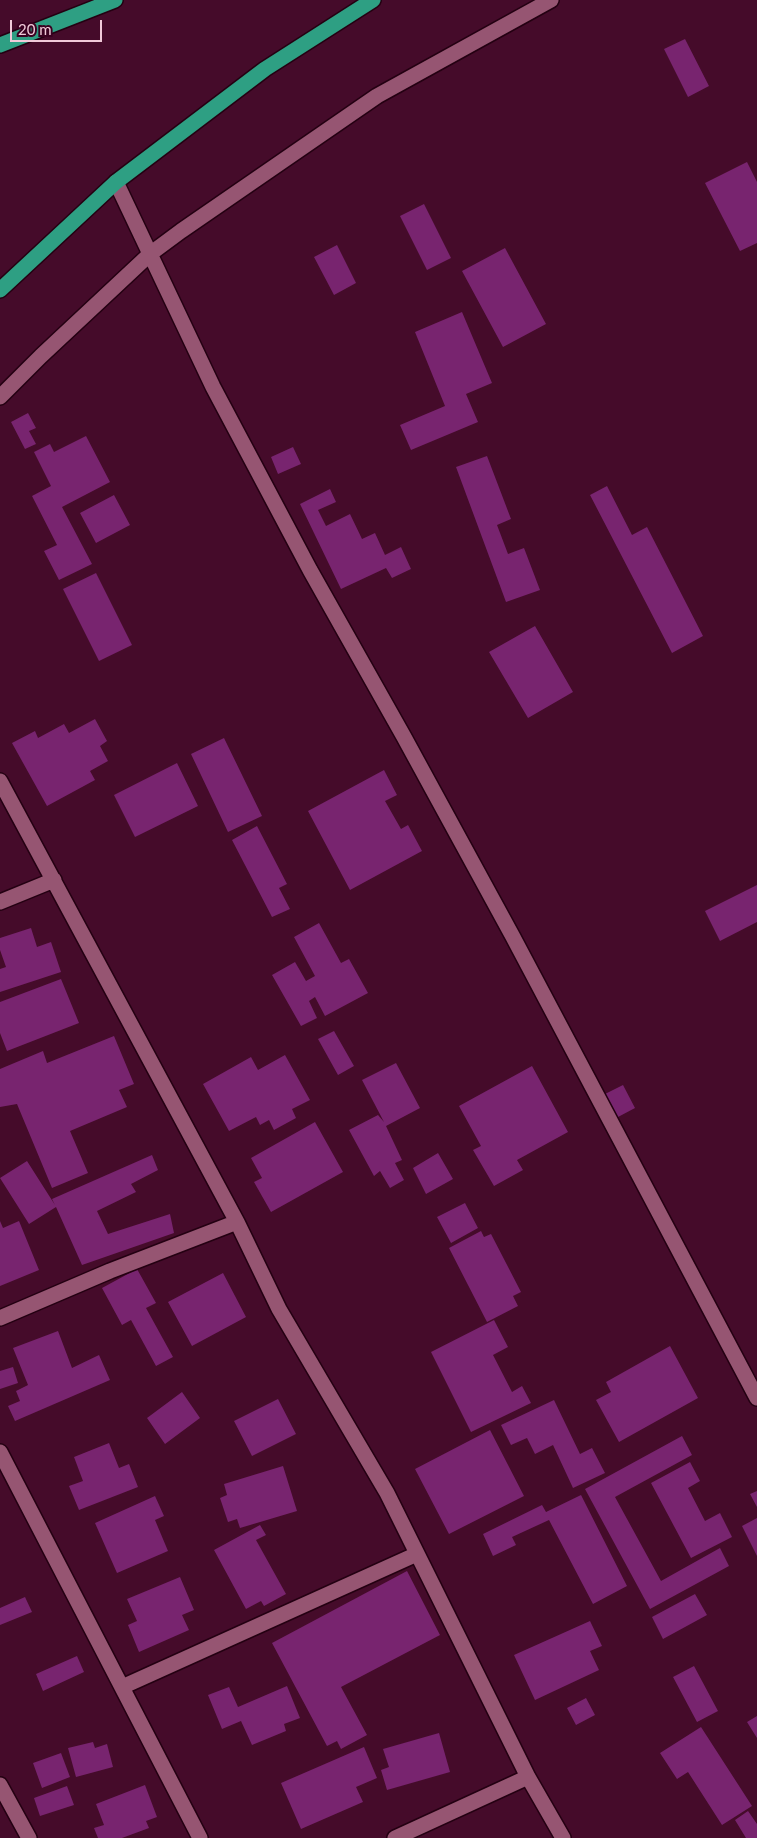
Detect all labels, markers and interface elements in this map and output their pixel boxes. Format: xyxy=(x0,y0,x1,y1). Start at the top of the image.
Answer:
scale bar xyxy=(12,10,105,42)
text: 20 m xyxy=(18,20,52,38)

